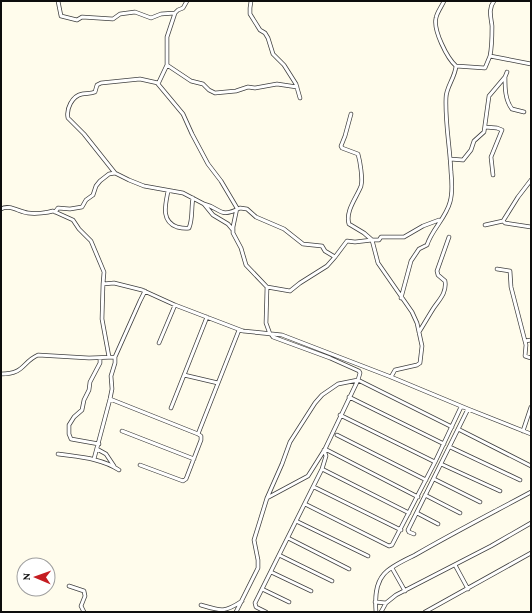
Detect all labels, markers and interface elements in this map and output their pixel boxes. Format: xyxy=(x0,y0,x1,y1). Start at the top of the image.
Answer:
north arrow xyxy=(16,557,56,597)
text: N xyxy=(20,572,32,581)

